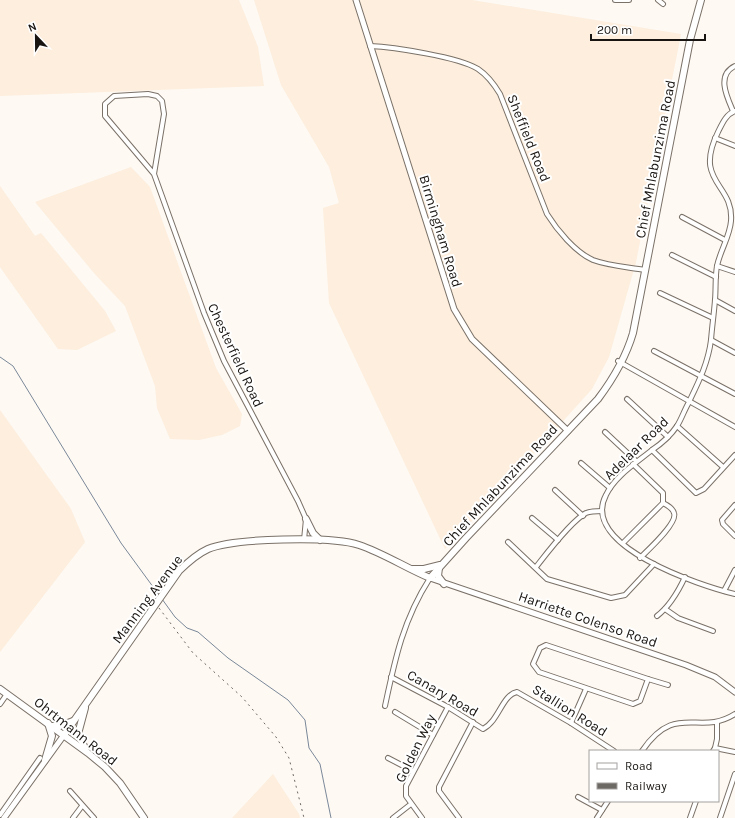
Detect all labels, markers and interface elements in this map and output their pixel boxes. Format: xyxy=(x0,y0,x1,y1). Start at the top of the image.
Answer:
north arrow xyxy=(16,16,56,56)
scale bar xyxy=(591,16,705,42)
text: N xyxy=(26,20,39,35)
text: 200 m xyxy=(597,23,632,37)
street label: Chief Mhlabunzima Road xyxy=(632,79,679,240)
street label: Sheffield Road xyxy=(503,92,554,184)
street label: Birmingham Road xyxy=(415,173,466,289)
street label: Chesterfield Road xyxy=(204,300,267,410)
street label: Adelaar Road xyxy=(600,413,672,483)
street label: Chief Mhlabunzima Road xyxy=(439,421,561,550)
street label: Manning Avenue xyxy=(109,552,186,647)
street label: Harriette Colenso Road xyxy=(516,588,660,651)
street label: Canary Road xyxy=(404,666,481,721)
street label: Stallion Road xyxy=(529,681,610,740)
street label: Ohrtmann Road xyxy=(31,694,121,769)
street label: Golden Way xyxy=(392,711,440,785)
legend xyxy=(589,750,719,802)
text: Road xyxy=(625,759,653,773)
text: Railway xyxy=(625,779,667,793)

